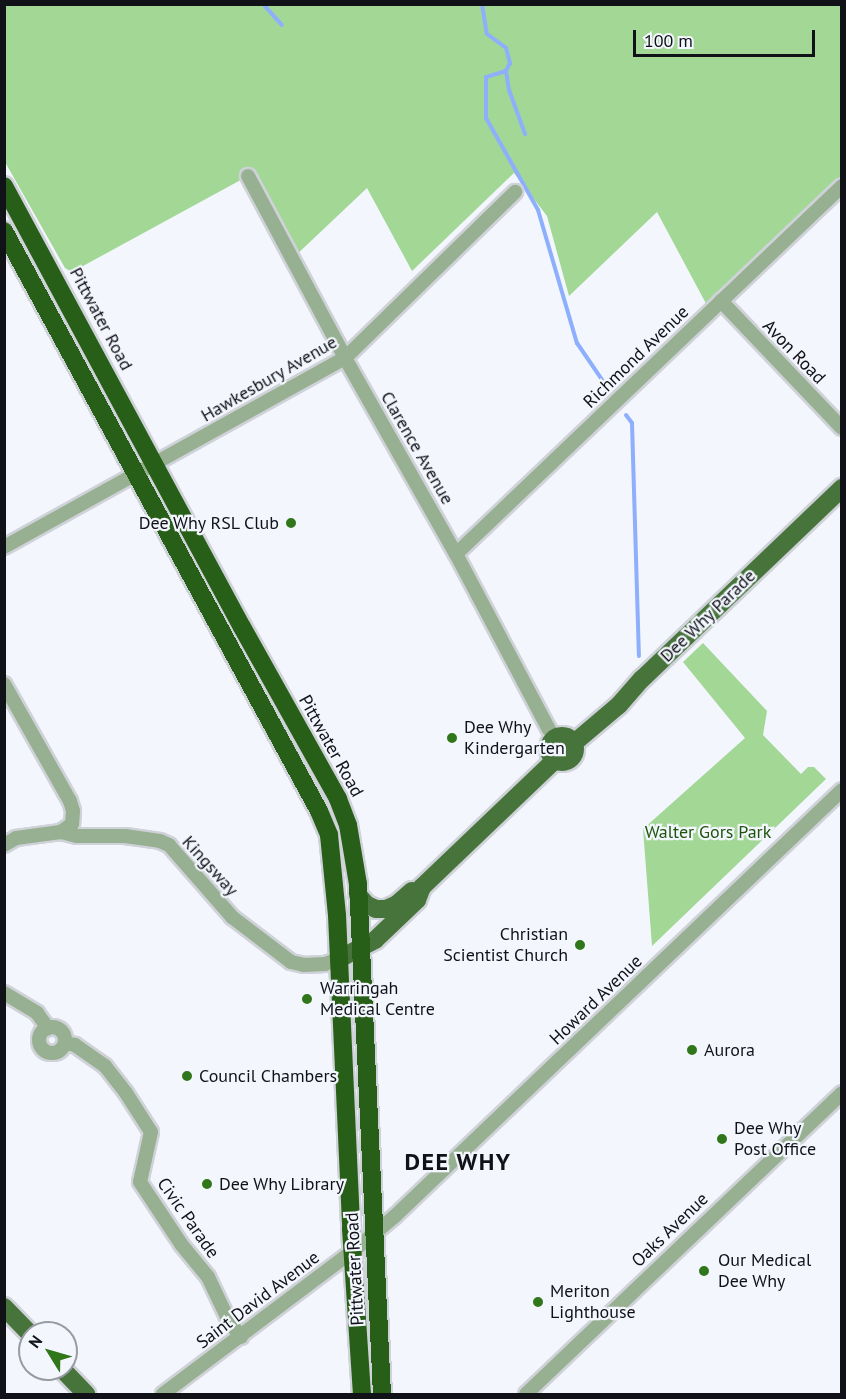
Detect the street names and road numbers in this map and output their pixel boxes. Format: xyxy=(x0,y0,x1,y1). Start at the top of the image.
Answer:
street label: Pittwater Road xyxy=(65,264,137,374)
street label: Richmond Avenue xyxy=(579,301,693,413)
street label: Avon Road xyxy=(758,315,830,389)
street label: Hawkesbury Avenue xyxy=(197,331,341,427)
street label: Clarence Avenue xyxy=(376,387,458,509)
street label: Dee Why Parade xyxy=(656,565,760,667)
street label: Pittwater Road xyxy=(294,691,368,801)
street label: Kingsway xyxy=(177,831,243,901)
street label: Howard Avenue xyxy=(545,950,647,1050)
street label: Civic Parade xyxy=(152,1173,224,1263)
street label: Oaks Avenue xyxy=(627,1188,713,1272)
street label: Pittwater Road xyxy=(341,1212,369,1326)
street label: Saint David Avenue xyxy=(192,1247,324,1353)

